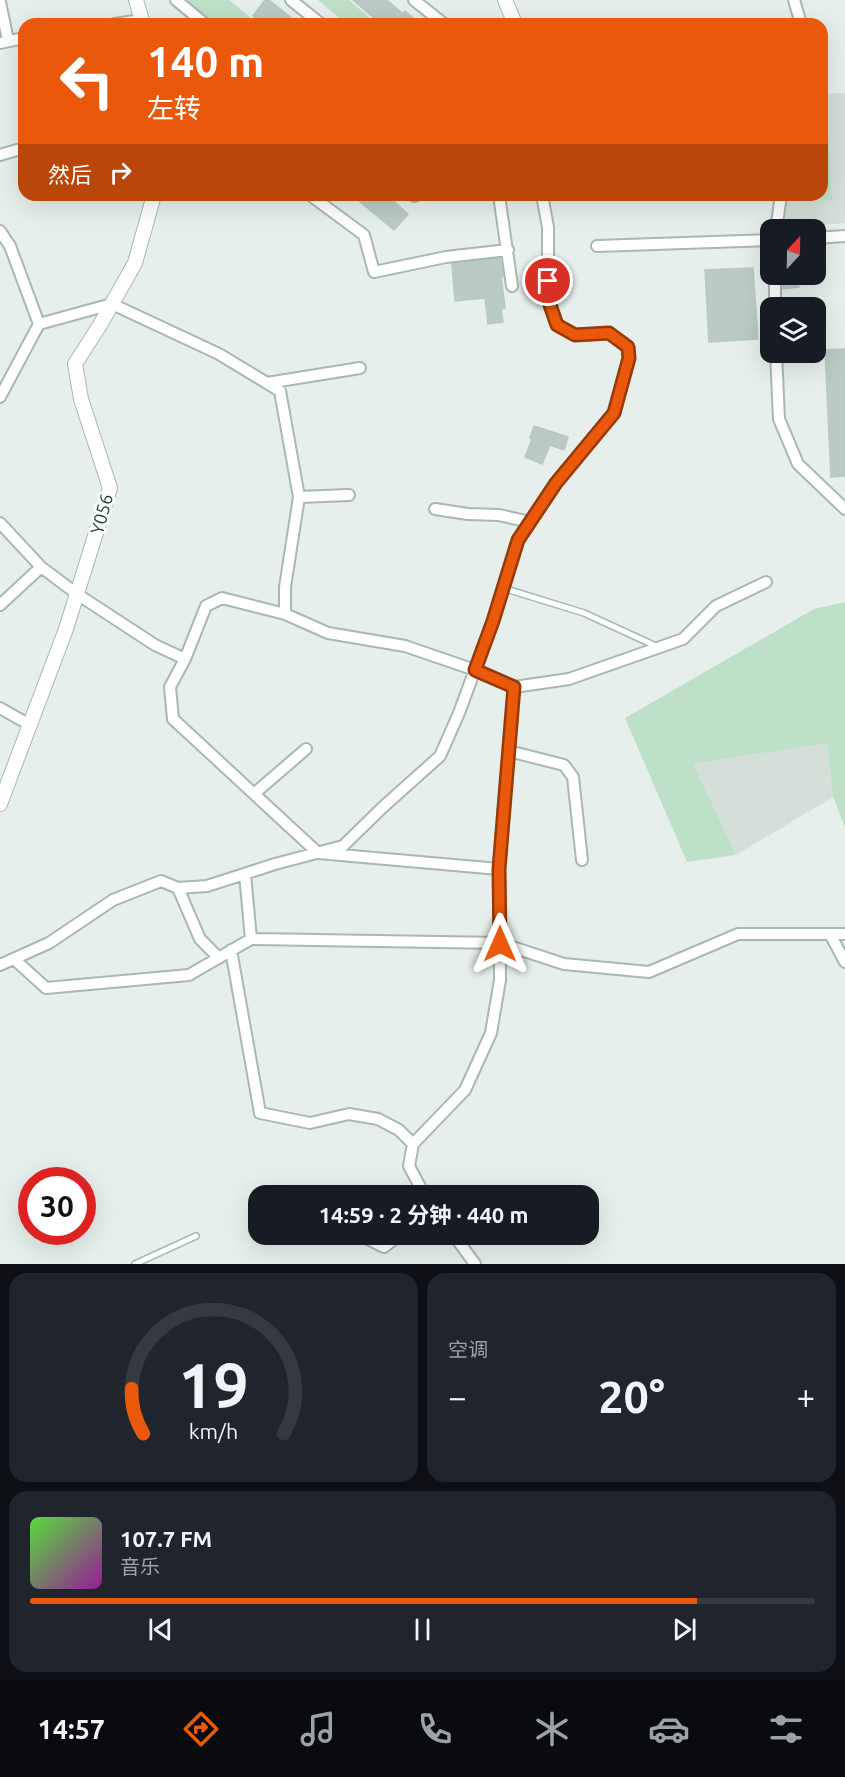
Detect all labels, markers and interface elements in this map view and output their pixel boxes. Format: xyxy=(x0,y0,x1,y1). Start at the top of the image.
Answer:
text: 140 m xyxy=(147,38,264,85)
icon: left xyxy=(48,42,126,120)
text: 左转 xyxy=(147,93,201,123)
icon: right xyxy=(104,156,137,189)
text: 然后 xyxy=(48,162,92,187)
north arrow xyxy=(760,219,826,285)
map controls xyxy=(760,219,826,363)
pin xyxy=(522,255,573,306)
icon: arrive xyxy=(531,264,564,297)
button: layers xyxy=(760,297,826,363)
street label: Y056 xyxy=(86,492,116,536)
position arrow xyxy=(468,912,532,976)
speed limit sign: 30 xyxy=(18,1167,96,1245)
text: 14:59 · 2 分钟 · 440 m xyxy=(319,1202,528,1227)
text: 空调 xyxy=(448,1338,488,1361)
text: 19 xyxy=(178,1350,249,1420)
text: 20° xyxy=(598,1371,665,1422)
text: − xyxy=(448,1378,467,1415)
text: + xyxy=(796,1378,815,1415)
text: km/h xyxy=(189,1420,238,1444)
text: 107.7 FM xyxy=(120,1526,212,1551)
text: 音乐 xyxy=(120,1555,160,1578)
icon: previous xyxy=(144,1613,177,1646)
icon: pause xyxy=(406,1613,439,1646)
icon: next xyxy=(668,1613,701,1646)
icon: directions xyxy=(180,1708,222,1750)
icon: music xyxy=(297,1708,339,1750)
icon: phone xyxy=(414,1708,456,1750)
icon: climate xyxy=(531,1708,573,1750)
icon: car xyxy=(648,1708,690,1750)
icon: filters xyxy=(765,1708,807,1750)
text: 14:57 xyxy=(38,1714,105,1744)

